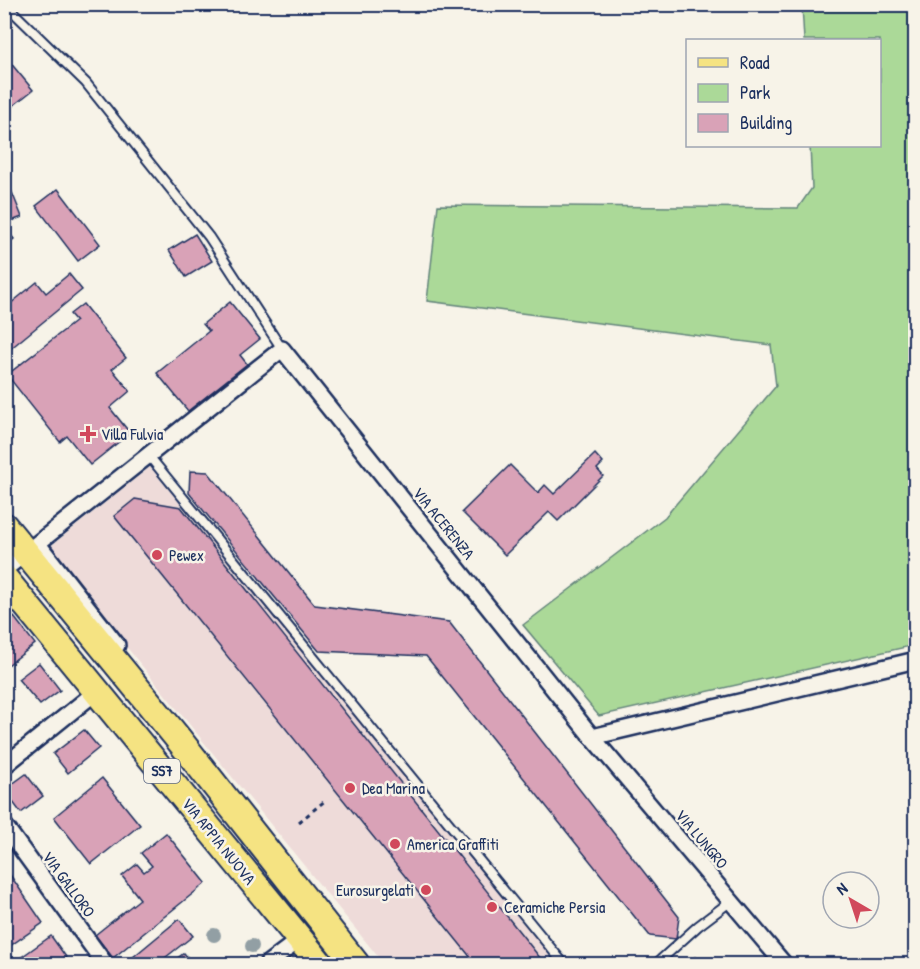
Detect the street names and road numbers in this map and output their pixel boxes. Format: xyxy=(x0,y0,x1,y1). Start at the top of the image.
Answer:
street label: VIA ACERENZA xyxy=(408,482,480,564)
road number: SS7 xyxy=(144,759,180,783)
street label: VIA APPIA NUOVA xyxy=(177,793,261,889)
street label: VIA LUNGRO xyxy=(671,805,733,873)
street label: VIA GALLORO xyxy=(38,847,100,922)

